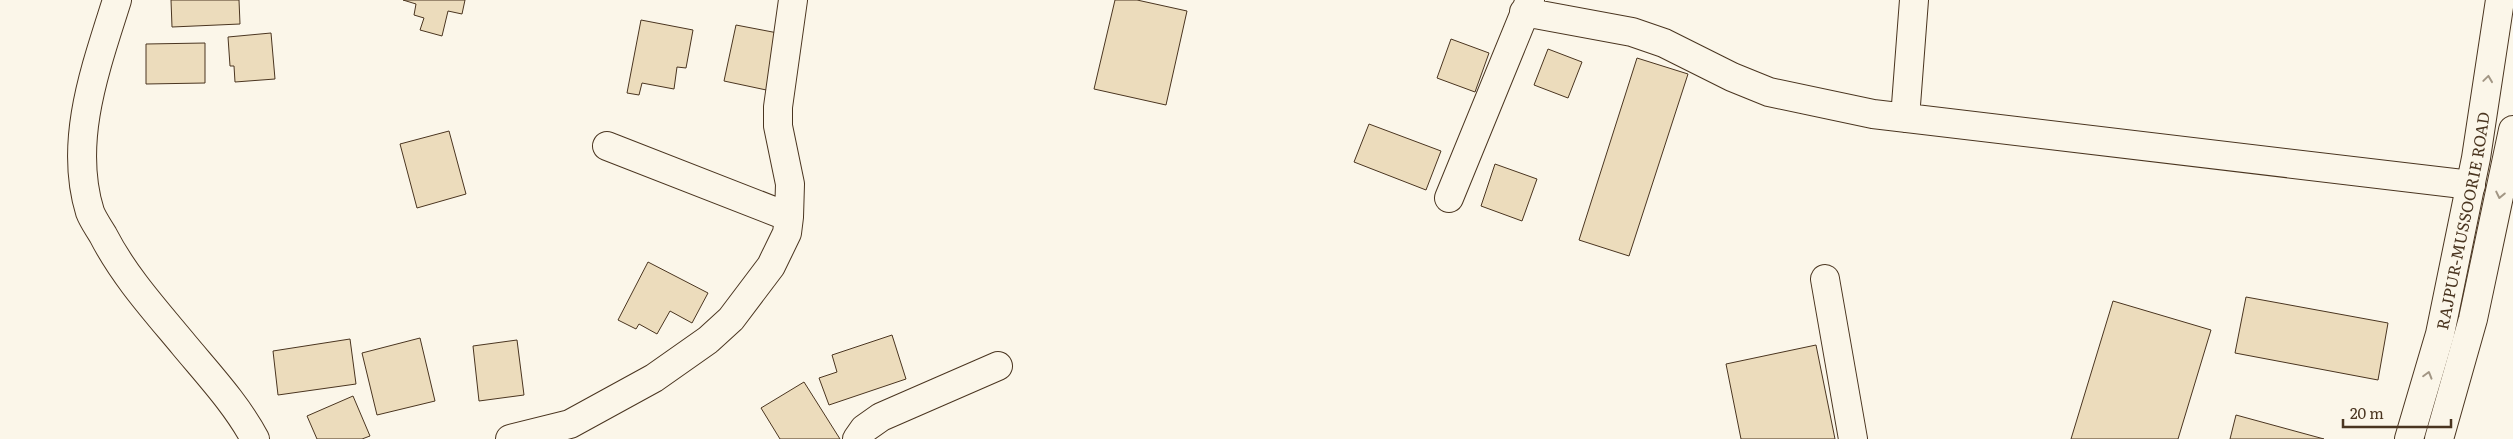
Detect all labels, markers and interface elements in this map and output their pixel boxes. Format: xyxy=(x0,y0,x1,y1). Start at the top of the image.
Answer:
one-way arrow xyxy=(2482,75,2492,83)
street label: RAJPUR-MUSSOORIE ROAD xyxy=(2429,110,2495,332)
one-way arrow xyxy=(2495,191,2506,200)
one-way arrow xyxy=(2422,371,2433,380)
scale bar xyxy=(2343,396,2450,428)
text: 20 m xyxy=(2350,401,2384,424)

